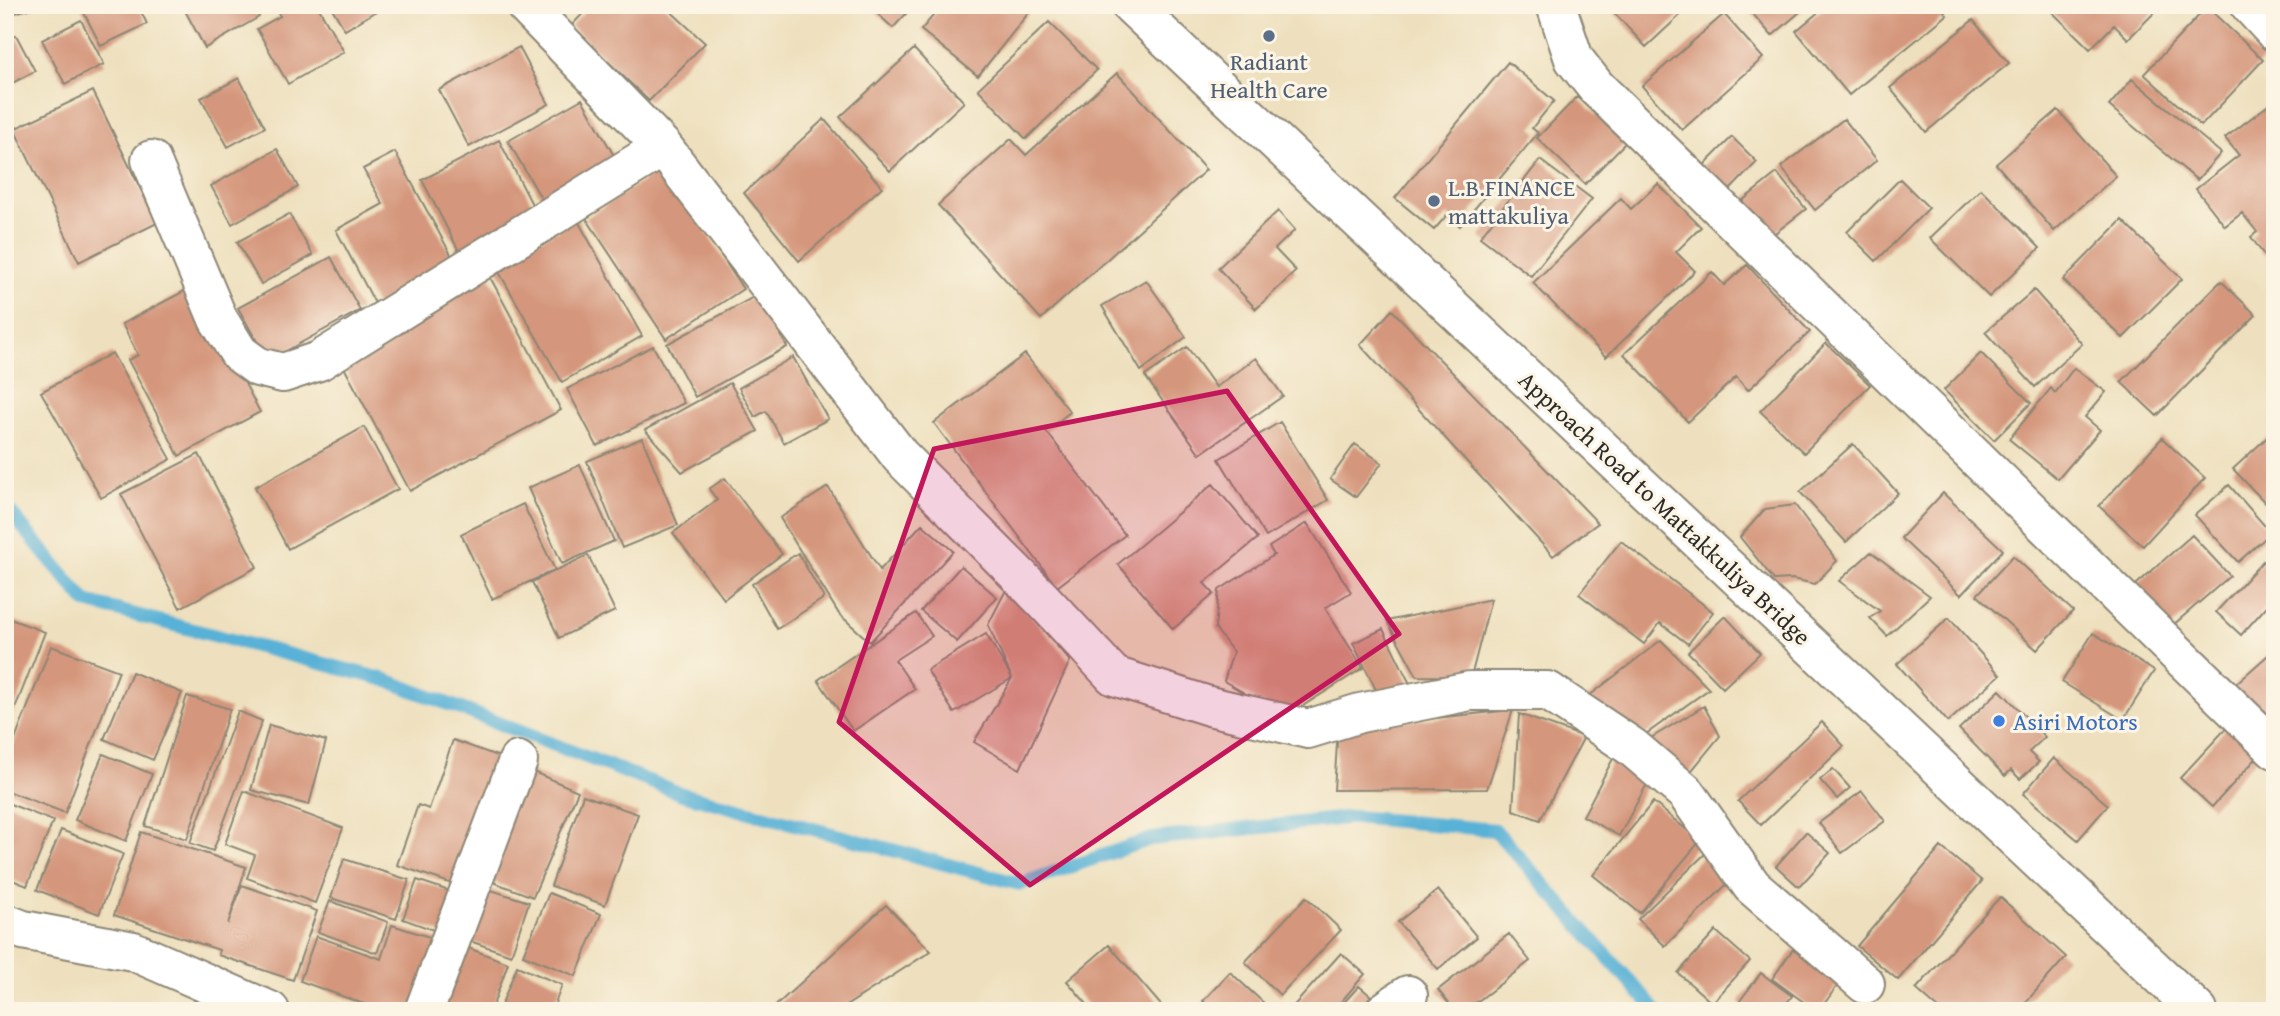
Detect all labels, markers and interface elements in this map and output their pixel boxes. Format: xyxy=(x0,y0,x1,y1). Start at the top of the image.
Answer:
marker: Radiant Health Care xyxy=(1261,28,1277,44)
place label: Radiant Health Care xyxy=(1210,44,1328,107)
place label: L.B.FINANCE mattakuliya xyxy=(1448,170,1575,233)
marker: L.B.FINANCE mattakuliya xyxy=(1426,193,1442,209)
street label: Approach Road to Mattakkuliya Bridge xyxy=(1511,363,1819,653)
place label: Asiri Motors xyxy=(2013,704,2138,739)
marker: Asiri Motors xyxy=(1991,713,2007,729)

